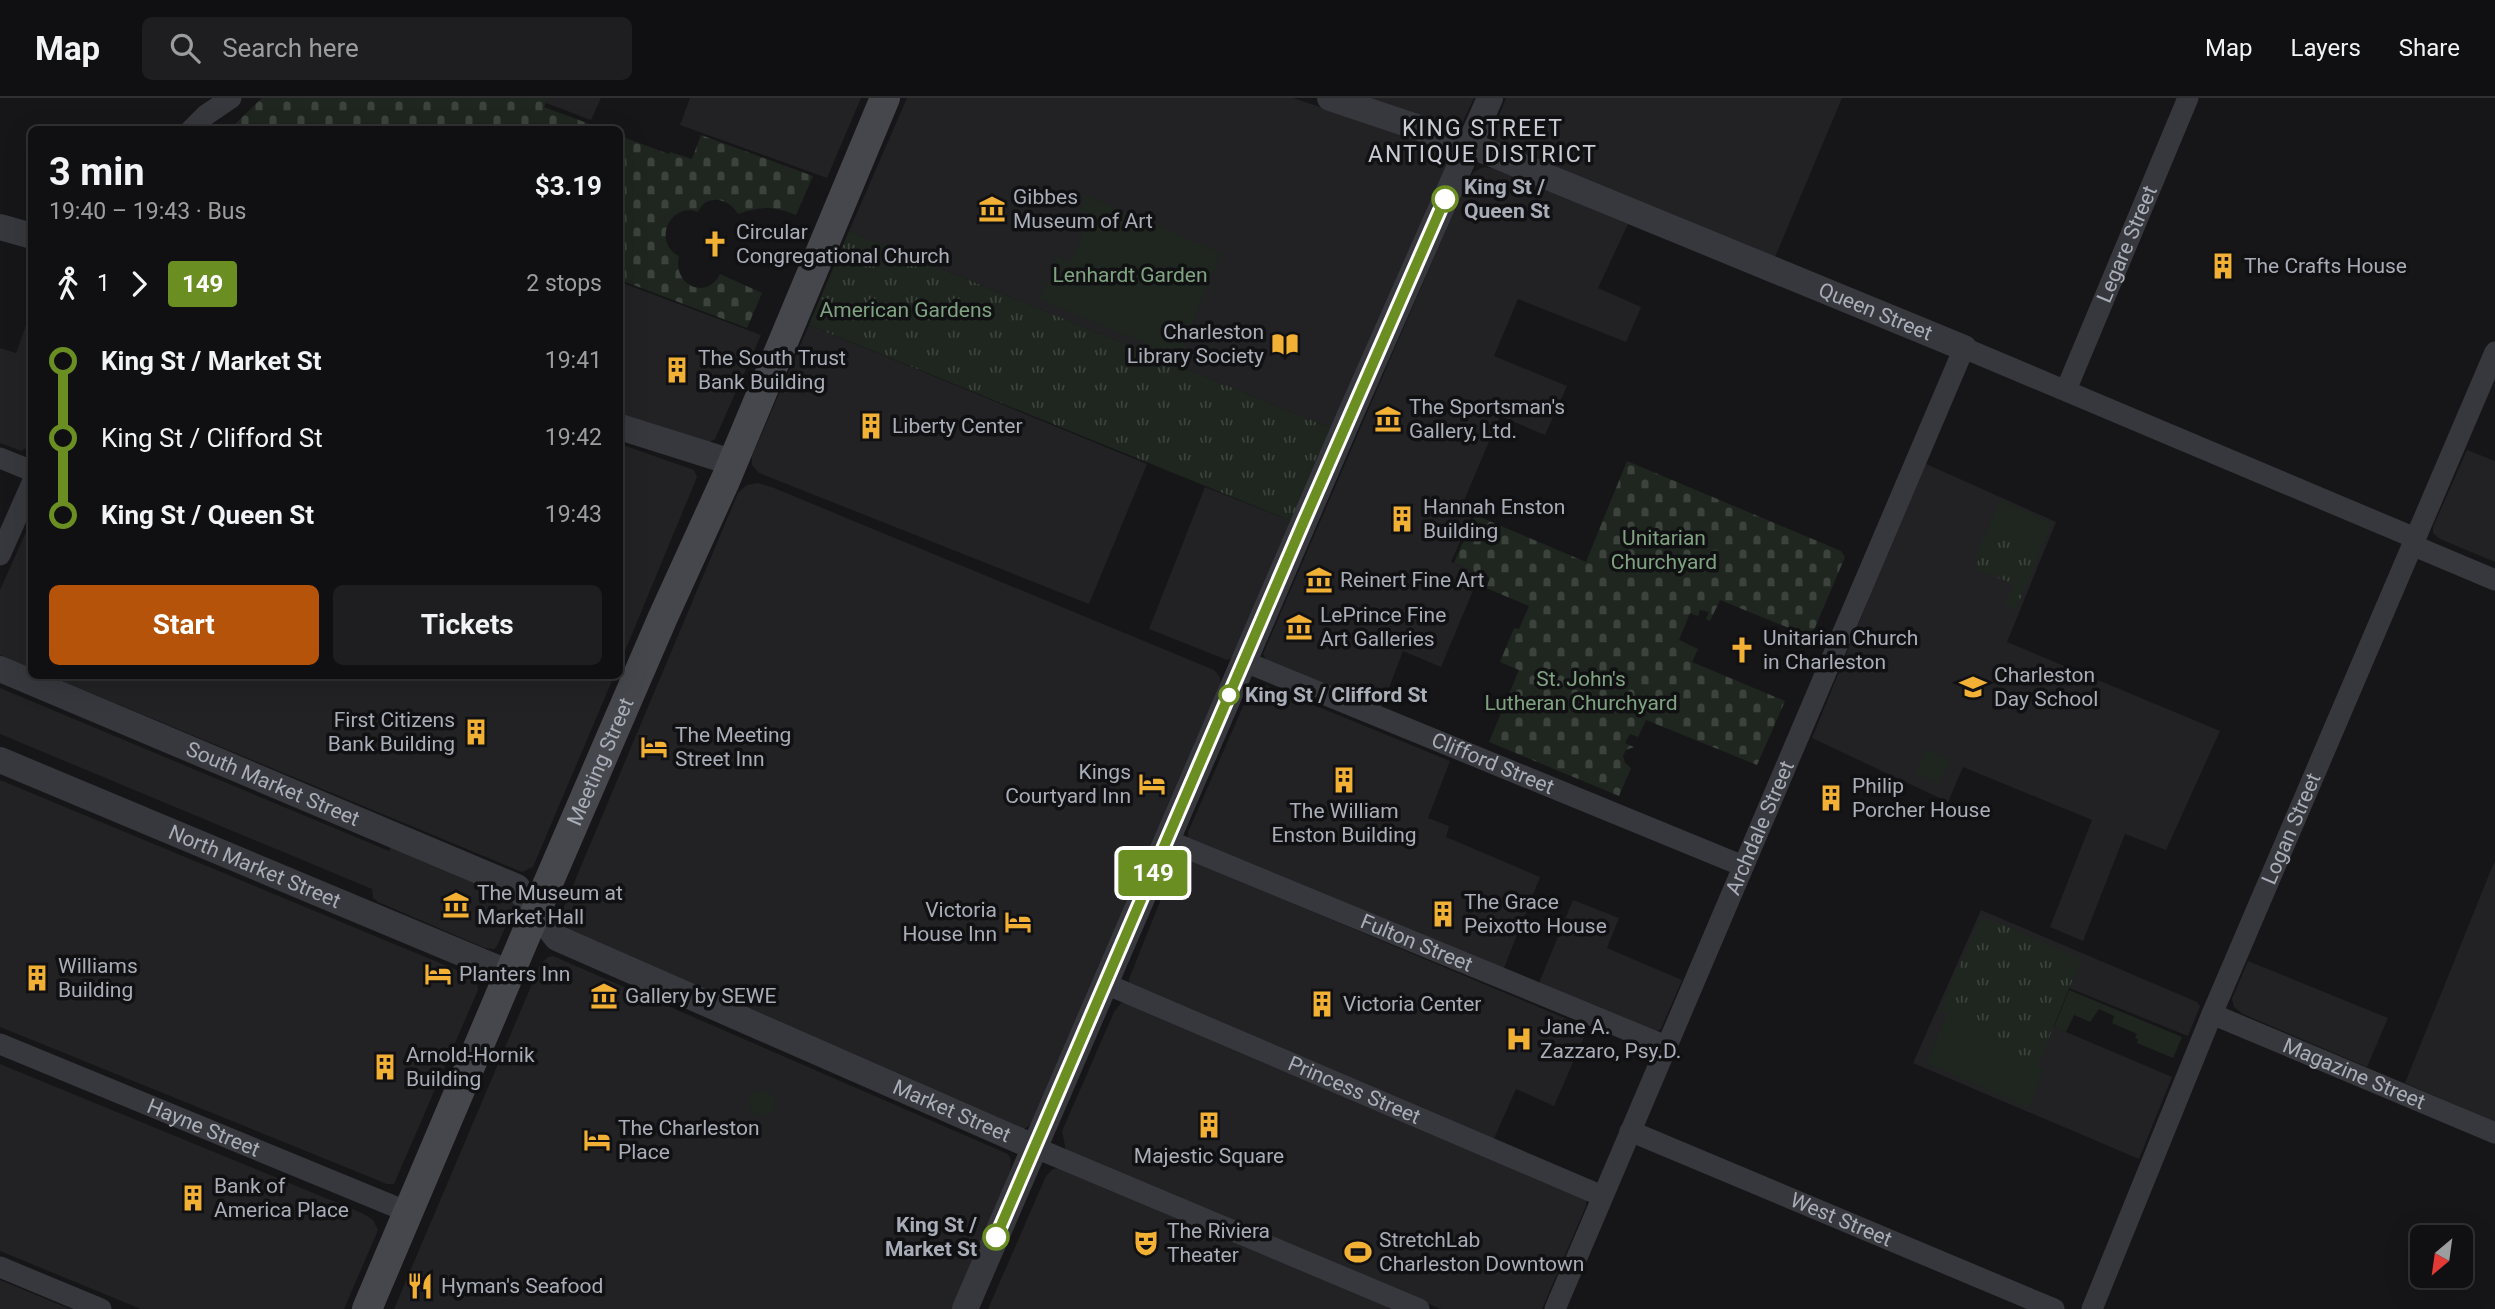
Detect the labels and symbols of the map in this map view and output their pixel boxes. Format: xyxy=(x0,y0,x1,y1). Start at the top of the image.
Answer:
district label: KING STREET ANTIQUE DISTRICT xyxy=(1368,115,1598,168)
place label: King St / Queen St xyxy=(1464,175,1550,223)
street label: Legare Street xyxy=(2092,182,2162,306)
place label: Gibbes Museum of Art xyxy=(1013,185,1153,233)
marker: King St / Queen St xyxy=(1432,186,1458,212)
museum icon: Gibbes Museum of Art xyxy=(977,194,1007,224)
place label: Circular Congregational Church xyxy=(736,220,950,268)
church icon: Circular Congregational Church xyxy=(700,229,730,259)
building icon: The Crafts House xyxy=(2208,251,2238,281)
place label: The Crafts House xyxy=(2244,254,2407,278)
park label: Lenhardt Garden xyxy=(1052,263,1208,287)
street label: Queen Street xyxy=(1815,278,1936,346)
park label: American Gardens xyxy=(820,298,992,322)
place label: Charleston Library Society xyxy=(1127,320,1264,368)
library icon: Charleston Library Society xyxy=(1270,329,1300,359)
place label: The South Trust Bank Building xyxy=(698,346,846,394)
building icon: The South Trust Bank Building xyxy=(662,355,692,385)
place label: The Sportsman's Gallery, Ltd. xyxy=(1409,395,1565,443)
museum icon: The Sportsman's Gallery, Ltd. xyxy=(1373,404,1403,434)
building icon: Liberty Center xyxy=(856,411,886,441)
place label: Liberty Center xyxy=(892,414,1023,438)
place label: Hannah Enston Building xyxy=(1423,495,1565,543)
building icon: Hannah Enston Building xyxy=(1387,504,1417,534)
park label: Unitarian Churchyard xyxy=(1611,526,1717,574)
museum icon: Reinert Fine Art xyxy=(1304,565,1334,595)
place label: Reinert Fine Art xyxy=(1340,568,1485,592)
place label: LePrince Fine Art Galleries xyxy=(1320,603,1446,651)
museum icon: LePrince Fine Art Galleries xyxy=(1284,612,1314,642)
place label: Unitarian Church in Charleston xyxy=(1763,626,1918,674)
church icon: Unitarian Church in Charleston xyxy=(1727,635,1757,665)
place label: Charleston Day School xyxy=(1994,663,2098,711)
park label: St. John's Lutheran Churchyard xyxy=(1484,667,1678,715)
school or university icon: Charleston Day School xyxy=(1958,672,1988,702)
place label: King St / Clifford St xyxy=(1245,683,1427,707)
marker: King St / Clifford St xyxy=(1219,685,1239,705)
street label: Meeting Street xyxy=(562,694,639,829)
place label: First Citizens Bank Building xyxy=(328,708,455,756)
building icon: First Citizens Bank Building xyxy=(461,717,491,747)
place label: The Meeting Street Inn xyxy=(675,723,791,771)
street label: Clifford Street xyxy=(1428,728,1558,799)
hotel icon: The Meeting Street Inn xyxy=(639,732,669,762)
street label: South Market Street xyxy=(183,737,363,831)
street label: Archdale Street xyxy=(1721,757,1799,898)
place label: Kings Courtyard Inn xyxy=(1005,760,1131,808)
building icon: The William Enston Building xyxy=(1329,765,1359,795)
hotel icon: Kings Courtyard Inn xyxy=(1137,769,1167,799)
street label: Logan Street xyxy=(2257,769,2326,888)
place label: Philip Porcher House xyxy=(1852,774,1991,822)
building icon: Philip Porcher House xyxy=(1816,783,1846,813)
place label: The William Enston Building xyxy=(1271,799,1417,847)
street label: North Market Street xyxy=(165,820,344,913)
line badge: 149 xyxy=(1113,850,1193,896)
place label: The Museum at Market Hall xyxy=(477,881,623,929)
museum icon: The Museum at Market Hall xyxy=(441,890,471,920)
place label: The Grace Peixotto House xyxy=(1464,890,1607,938)
place label: Victoria House Inn xyxy=(902,898,997,946)
building icon: The Grace Peixotto House xyxy=(1428,899,1458,929)
hotel icon: Victoria House Inn xyxy=(1003,907,1033,937)
street label: Fulton Street xyxy=(1357,909,1476,977)
place label: Williams Building xyxy=(58,954,138,1002)
hotel icon: Planters Inn xyxy=(423,959,453,989)
place label: Planters Inn xyxy=(459,962,570,986)
building icon: Williams Building xyxy=(22,963,52,993)
museum icon: Gallery by SEWE xyxy=(589,981,619,1011)
place label: Gallery by SEWE xyxy=(625,984,776,1008)
building icon: Victoria Center xyxy=(1307,989,1337,1019)
place label: Victoria Center xyxy=(1343,992,1482,1016)
place label: Jane A. Zazzaro, Psy.D. xyxy=(1540,1015,1681,1063)
hospital icon: Jane A. Zazzaro, Psy.D. xyxy=(1504,1024,1534,1054)
street label: Magazine Street xyxy=(2279,1033,2429,1114)
place label: Arnold-Hornik Building xyxy=(406,1043,535,1091)
street label: Princess Street xyxy=(1284,1051,1424,1129)
building icon: Arnold-Hornik Building xyxy=(370,1052,400,1082)
street label: Market Street xyxy=(889,1075,1014,1147)
street label: Hayne Street xyxy=(144,1094,263,1162)
building icon: Majestic Square xyxy=(1194,1110,1224,1140)
place label: The Charleston Place xyxy=(618,1116,760,1164)
hotel icon: The Charleston Place xyxy=(582,1125,612,1155)
place label: Majestic Square xyxy=(1134,1144,1284,1168)
place label: Bank of America Place xyxy=(214,1174,349,1222)
building icon: Bank of America Place xyxy=(178,1183,208,1213)
street label: West Street xyxy=(1787,1188,1896,1252)
place label: King St / Market St xyxy=(885,1213,977,1261)
place label: The Riviera Theater xyxy=(1167,1219,1270,1267)
marker: King St / Market St xyxy=(983,1224,1009,1250)
north arrow xyxy=(2410,1225,2473,1288)
theatre icon: The Riviera Theater xyxy=(1131,1228,1161,1258)
place label: StretchLab Charleston Downtown xyxy=(1379,1228,1584,1276)
sports icon: StretchLab Charleston Downtown xyxy=(1343,1237,1373,1267)
restaurant icon: Hyman's Seafood xyxy=(405,1271,435,1301)
place label: Hyman's Seafood xyxy=(441,1274,603,1298)

